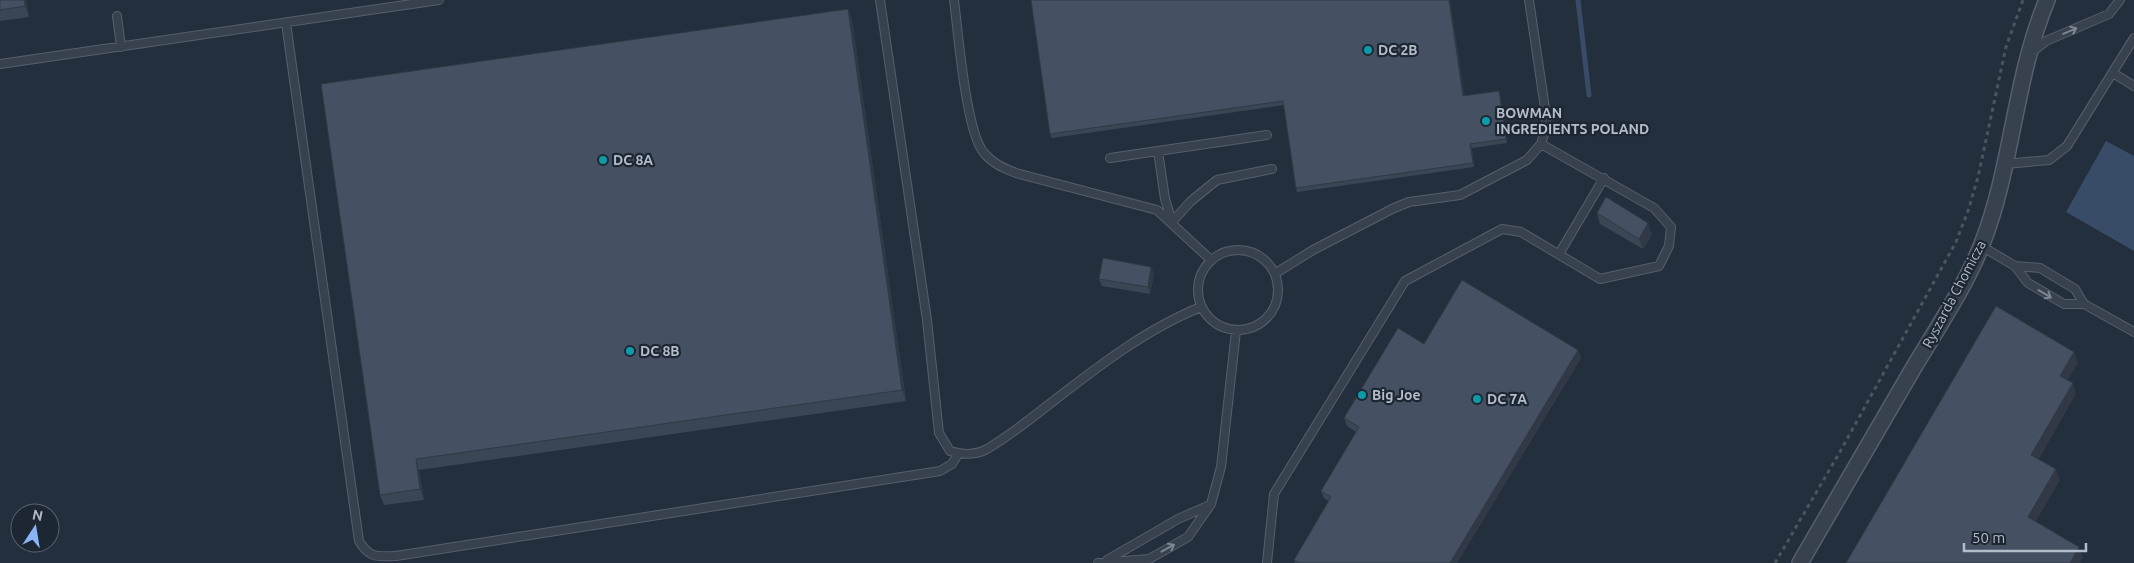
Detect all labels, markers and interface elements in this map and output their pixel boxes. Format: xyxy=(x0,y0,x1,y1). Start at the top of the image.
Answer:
one-way arrow xyxy=(2062,25,2077,35)
place label: DC 2B xyxy=(1378,42,1418,58)
marker: DC 2B xyxy=(1362,44,1374,56)
place label: BOWMAN INGREDIENTS POLAND xyxy=(1496,105,1649,137)
marker: BOWMAN INGREDIENTS POLAND xyxy=(1480,115,1492,127)
place label: DC 8A xyxy=(613,152,653,168)
marker: DC 8A xyxy=(597,154,609,166)
street label: Ryszarda Chomicza xyxy=(1919,238,1989,350)
one-way arrow xyxy=(2038,289,2052,299)
place label: DC 8B xyxy=(640,343,680,359)
marker: DC 8B xyxy=(624,345,636,357)
place label: Big Joe xyxy=(1372,387,1421,403)
marker: Big Joe xyxy=(1356,389,1368,401)
place label: DC 7A xyxy=(1487,391,1527,407)
marker: DC 7A xyxy=(1471,393,1483,405)
north arrow xyxy=(10,503,60,553)
text: N xyxy=(31,506,44,524)
scale bar xyxy=(1964,520,2086,552)
text: 50 m xyxy=(1972,529,2005,546)
one-way arrow xyxy=(1160,543,1174,553)

